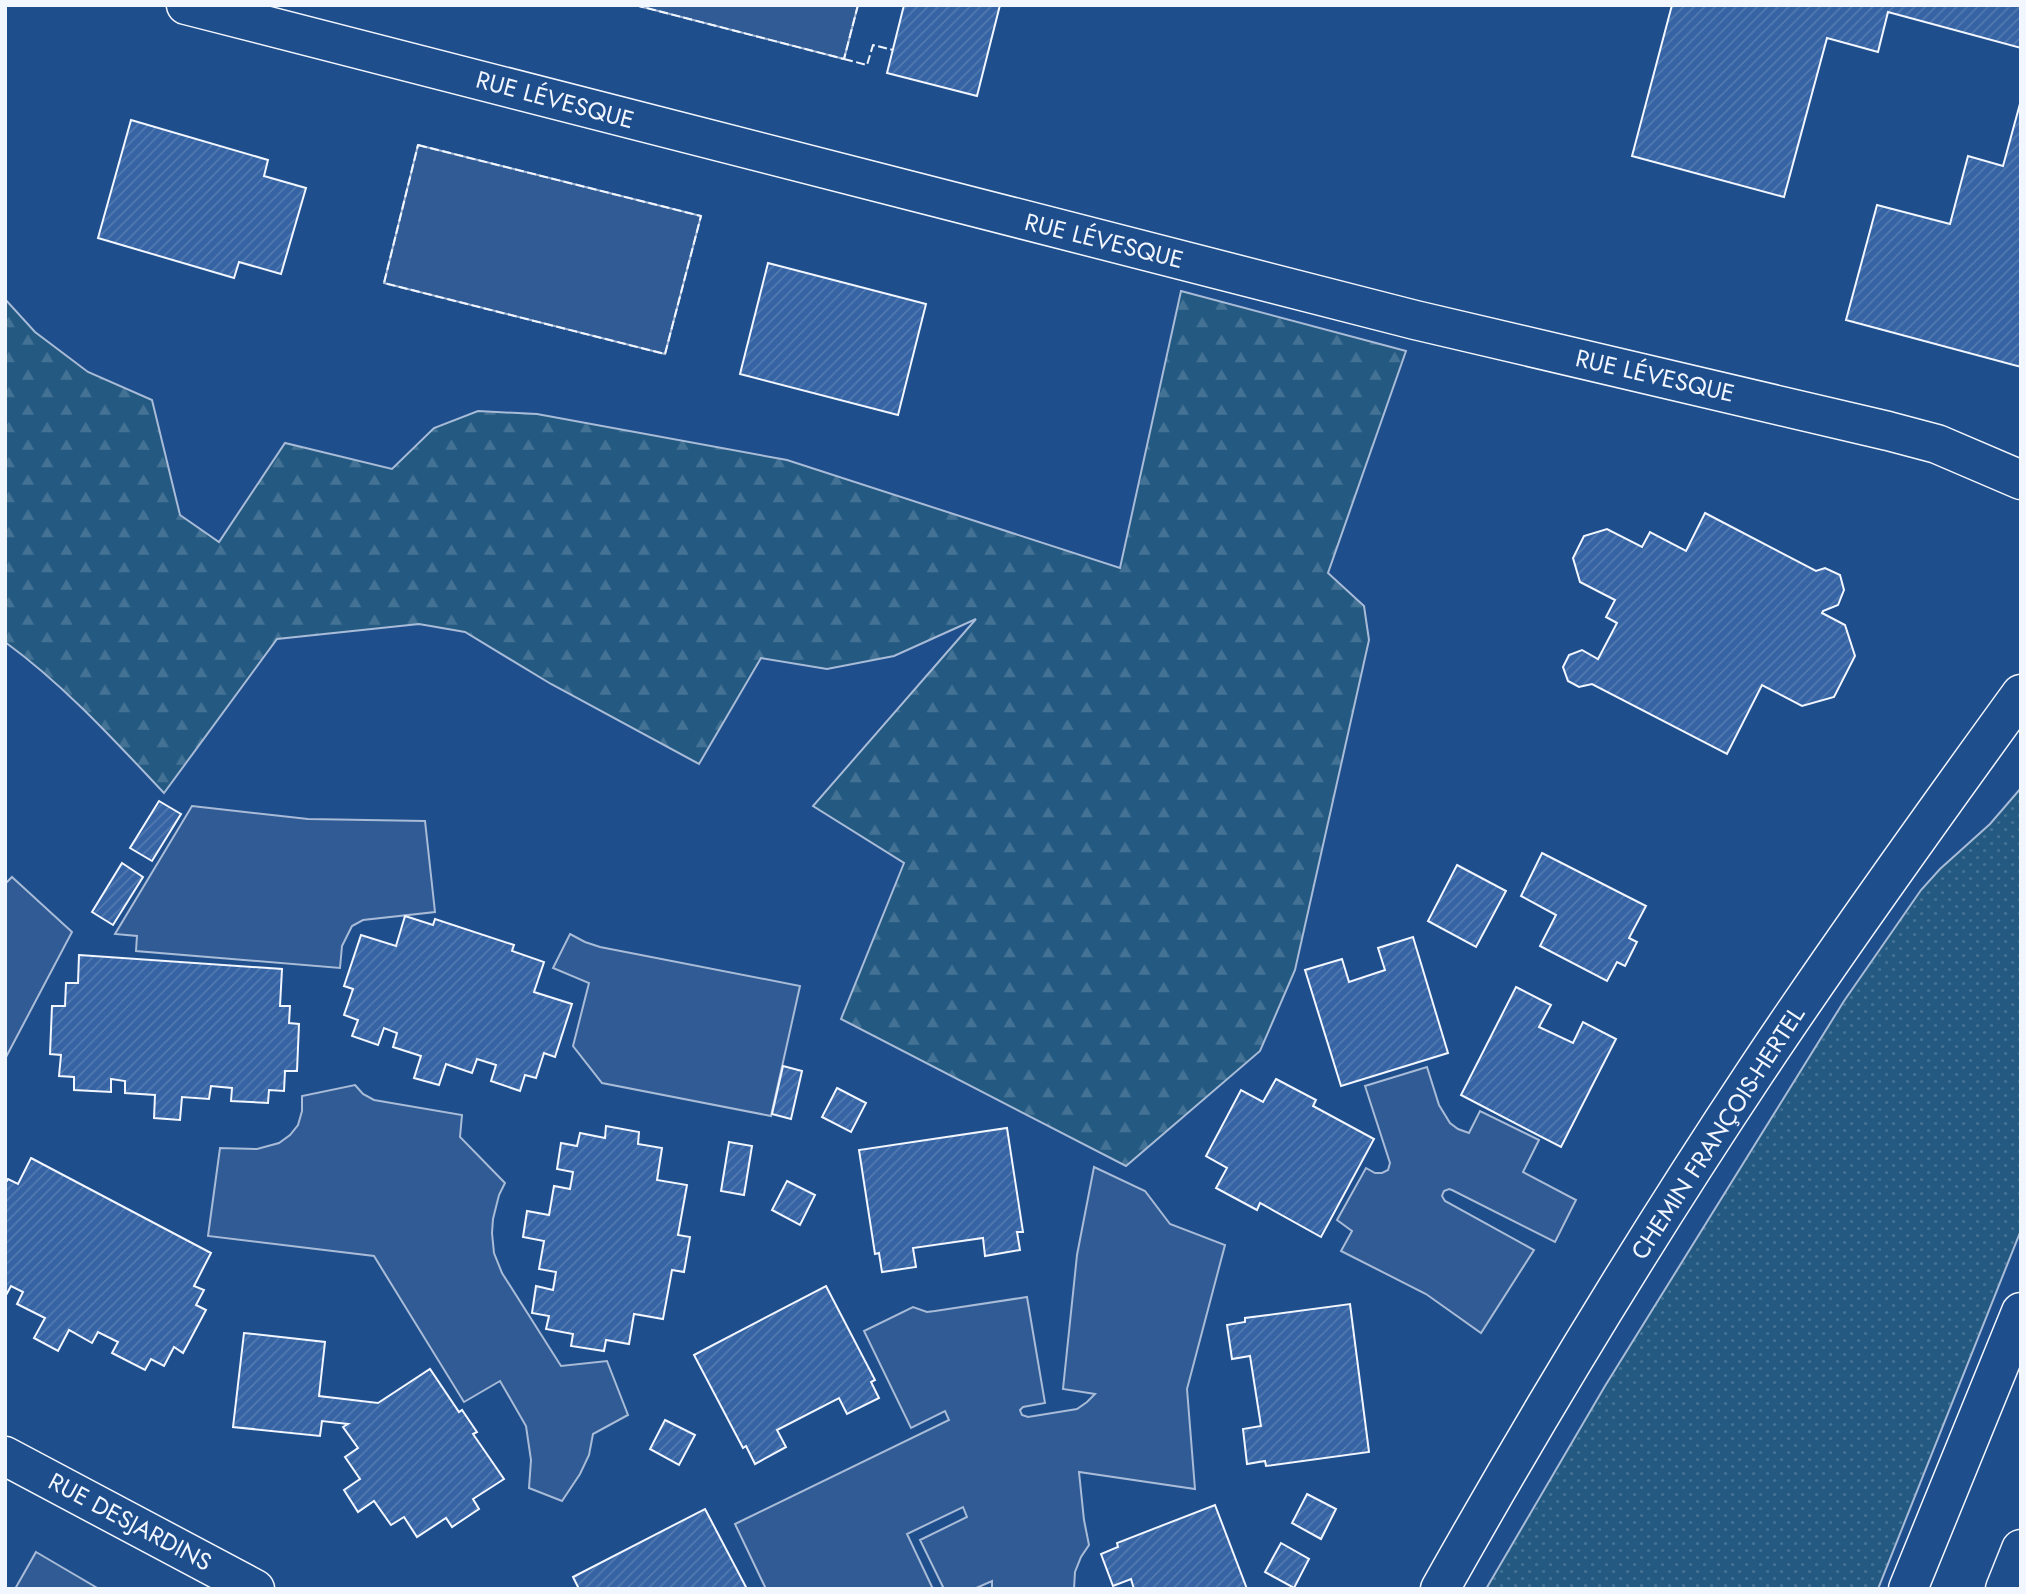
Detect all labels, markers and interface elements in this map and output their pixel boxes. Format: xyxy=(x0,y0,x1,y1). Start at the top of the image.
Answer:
street label: RUE LÉVESQUE xyxy=(472,62,638,137)
street label: RUE LÉVESQUE xyxy=(1021,204,1187,277)
street label: RUE LÉVESQUE xyxy=(1572,340,1738,411)
street label: CHEMIN FRANÇOIS-HERTEL xyxy=(1622,999,1813,1266)
street label: RUE DESJARDINS xyxy=(42,1464,218,1579)

